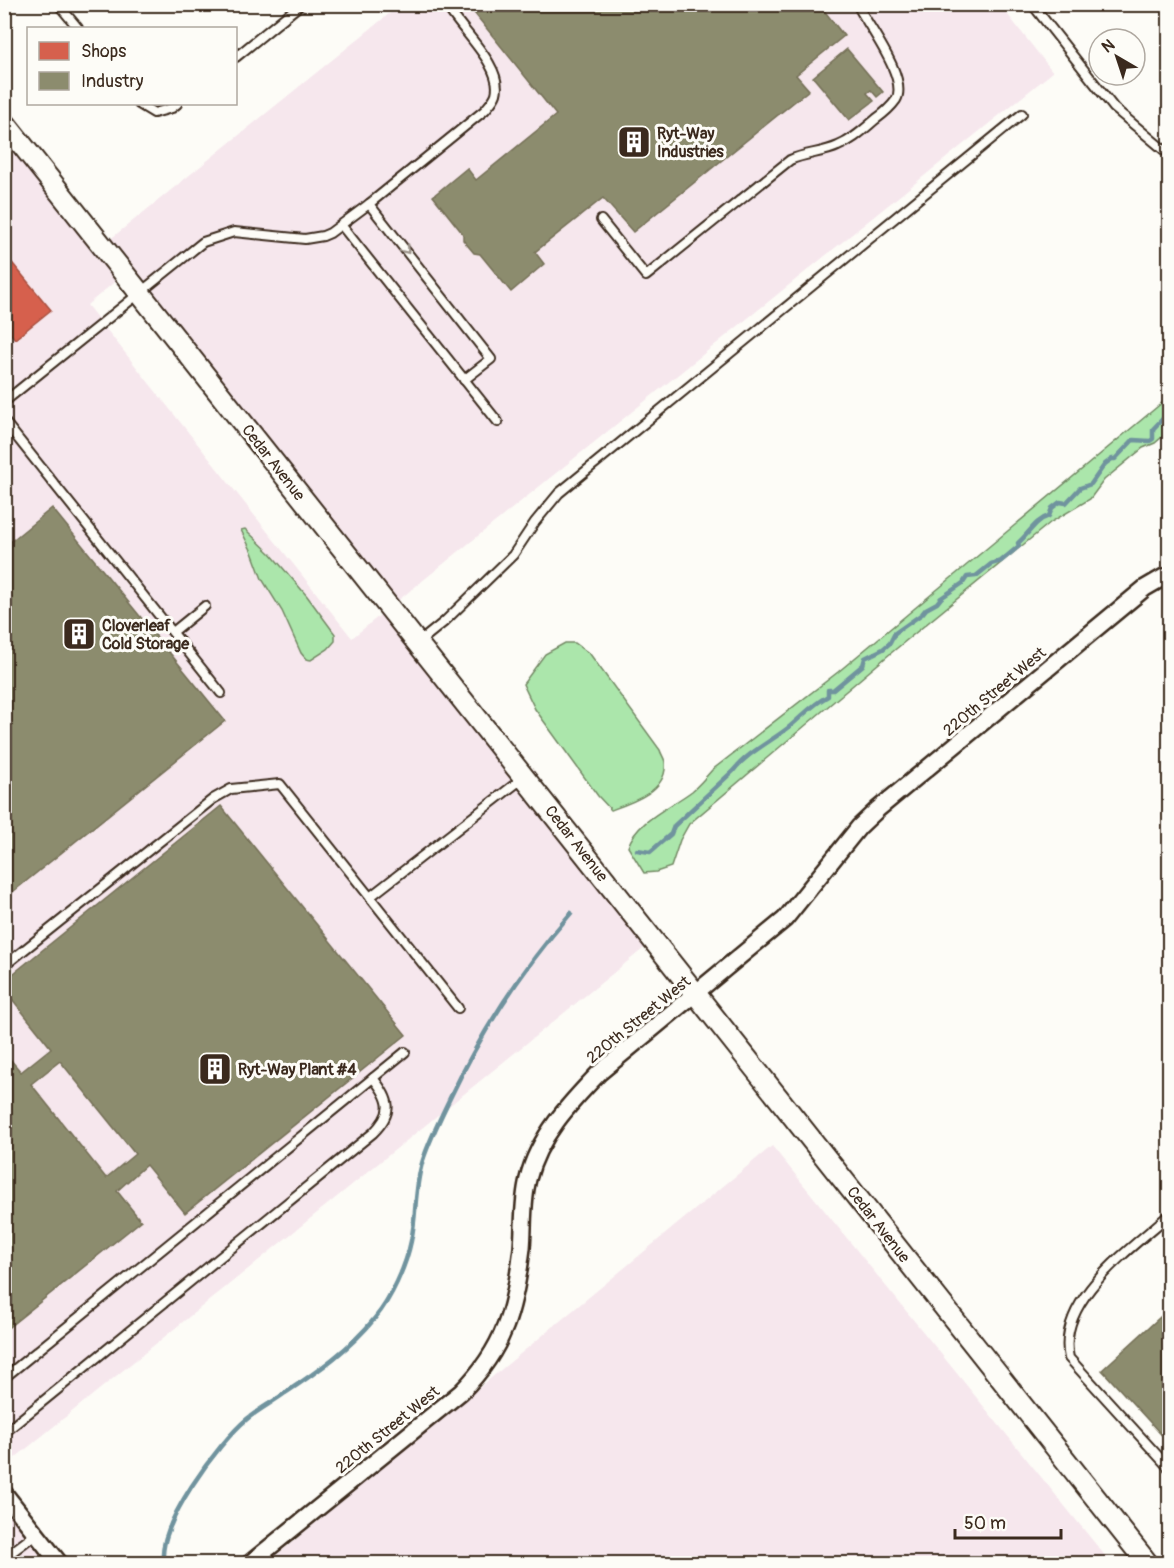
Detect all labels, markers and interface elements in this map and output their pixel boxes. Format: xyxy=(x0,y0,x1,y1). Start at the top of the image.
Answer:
legend xyxy=(27,27,237,105)
north arrow xyxy=(1087,27,1147,87)
text: N xyxy=(1098,35,1119,57)
text: Shops xyxy=(81,40,126,63)
text: Industry xyxy=(81,70,144,93)
building icon: Ryt-Way Industries xyxy=(616,124,652,160)
place label: Ryt-Way Industries xyxy=(657,124,725,162)
one-way arrow xyxy=(398,243,409,254)
street label: Cedar Avenue xyxy=(237,420,309,505)
building icon: Cloverleaf Cold Storage xyxy=(61,616,97,652)
place label: Cloverleaf Cold Storage xyxy=(102,616,190,654)
street label: 220th Street West xyxy=(939,643,1051,741)
street label: Cedar Avenue xyxy=(540,801,612,886)
street label: 220th Street West xyxy=(582,971,695,1068)
building icon: Ryt-Way Plant #4 xyxy=(197,1051,233,1087)
place label: Ryt-Way Plant #4 xyxy=(238,1060,357,1080)
street label: Cedar Avenue xyxy=(842,1182,914,1267)
street label: 220th Street West xyxy=(331,1381,444,1478)
scale bar xyxy=(955,1502,1062,1540)
text: 50 m xyxy=(964,1512,1006,1535)

